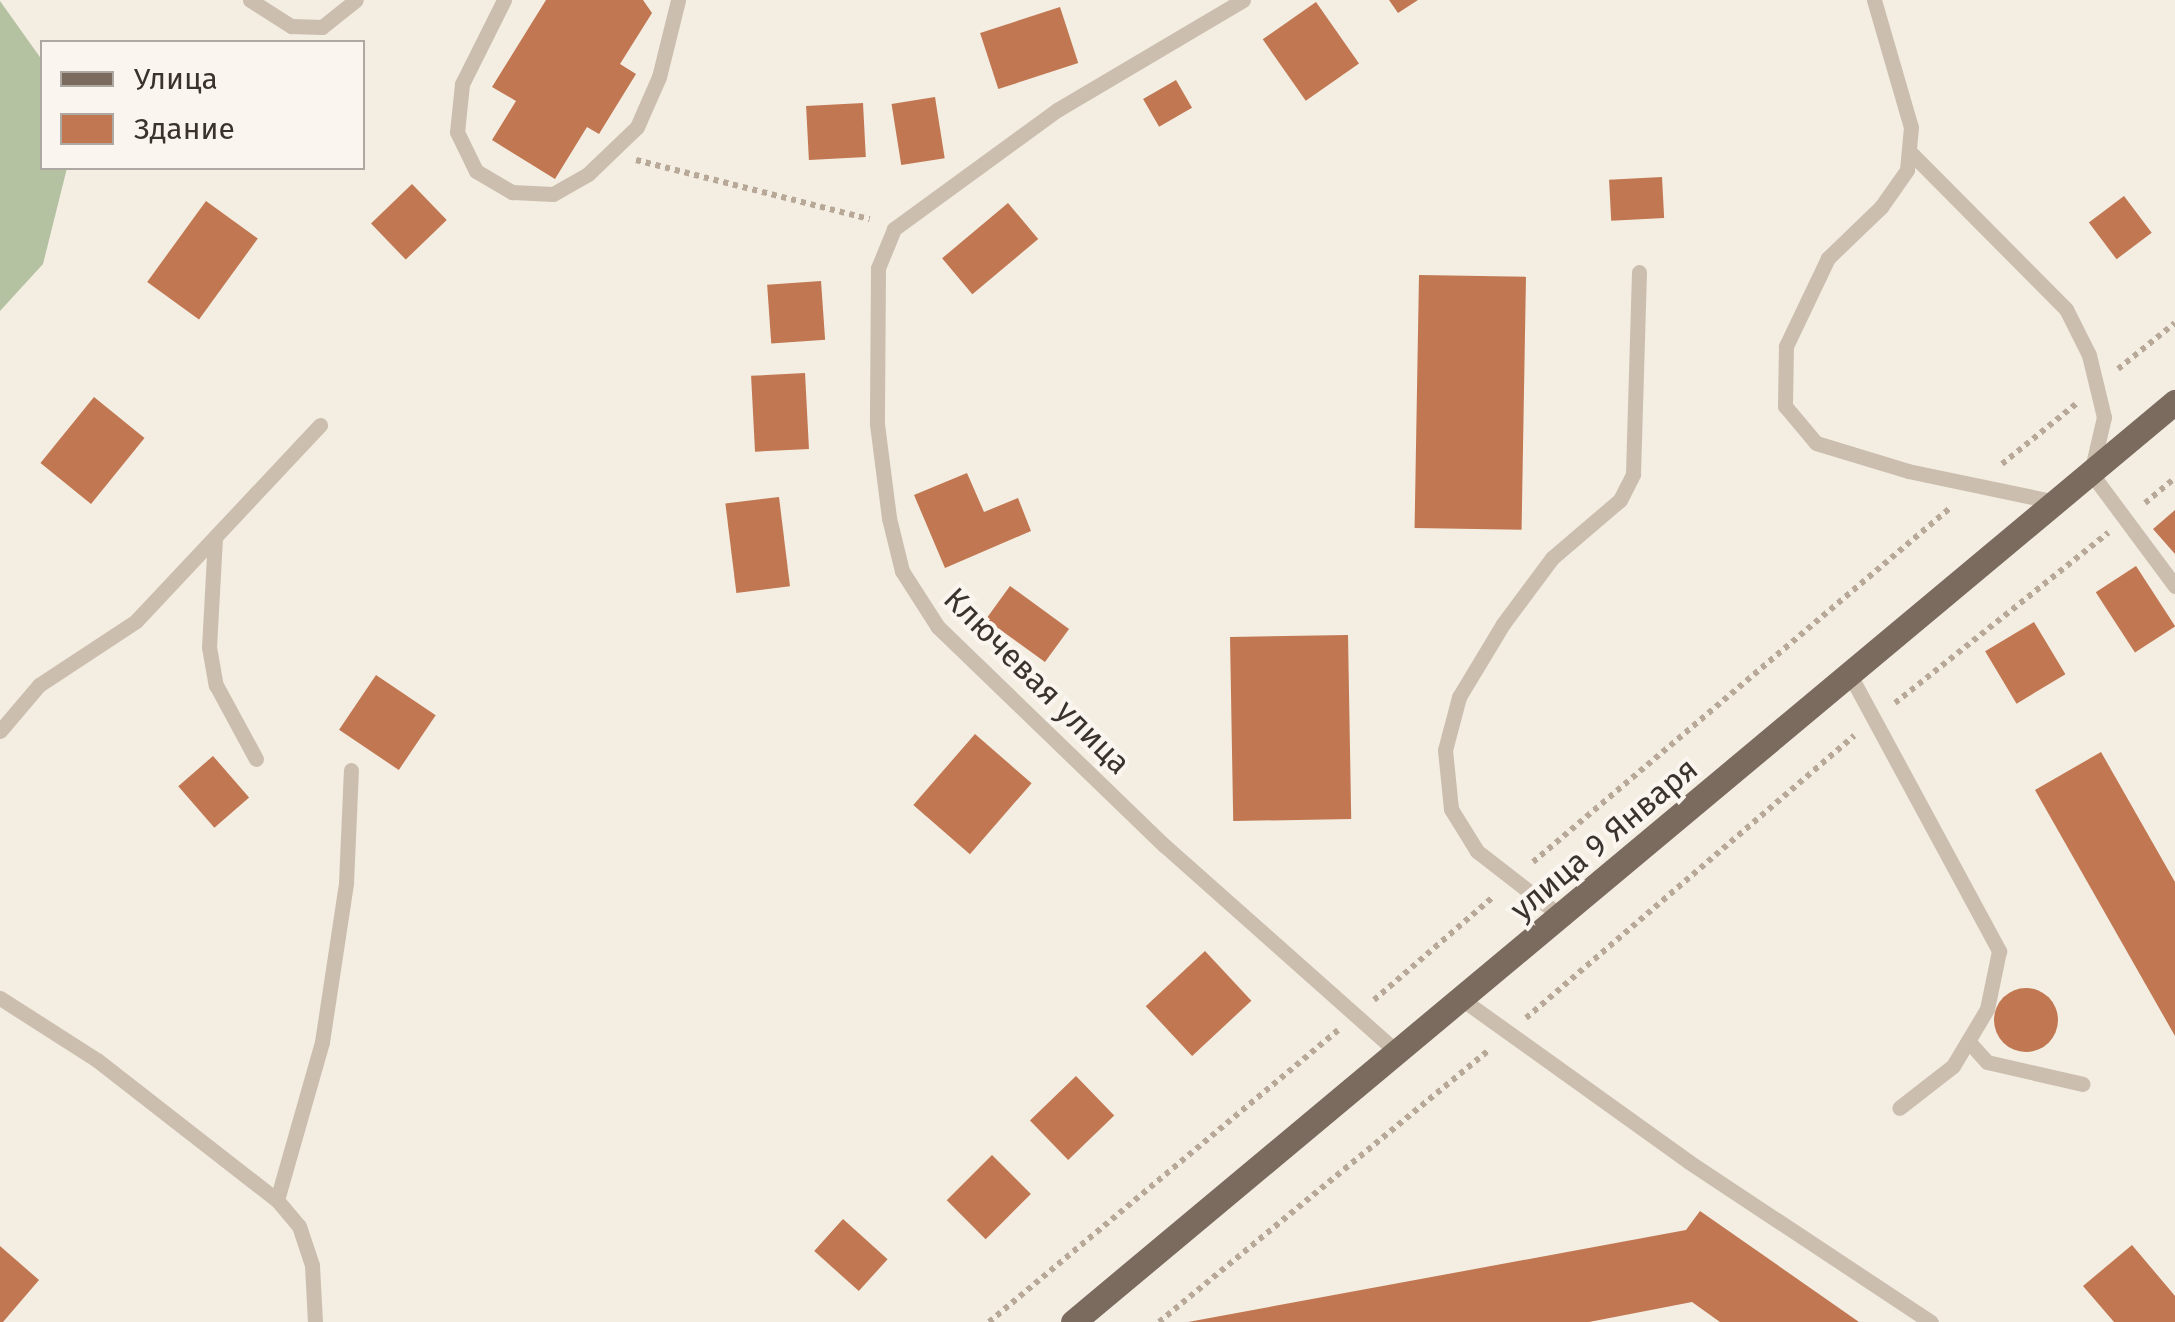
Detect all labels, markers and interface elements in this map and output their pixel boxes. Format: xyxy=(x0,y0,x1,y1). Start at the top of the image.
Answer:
legend xyxy=(40,40,365,170)
text: Улица xyxy=(134,61,218,97)
text: Здание xyxy=(134,111,235,147)
street label: Ключевая улица xyxy=(936,580,1138,782)
street label: улица 9 Января xyxy=(1503,749,1705,929)

